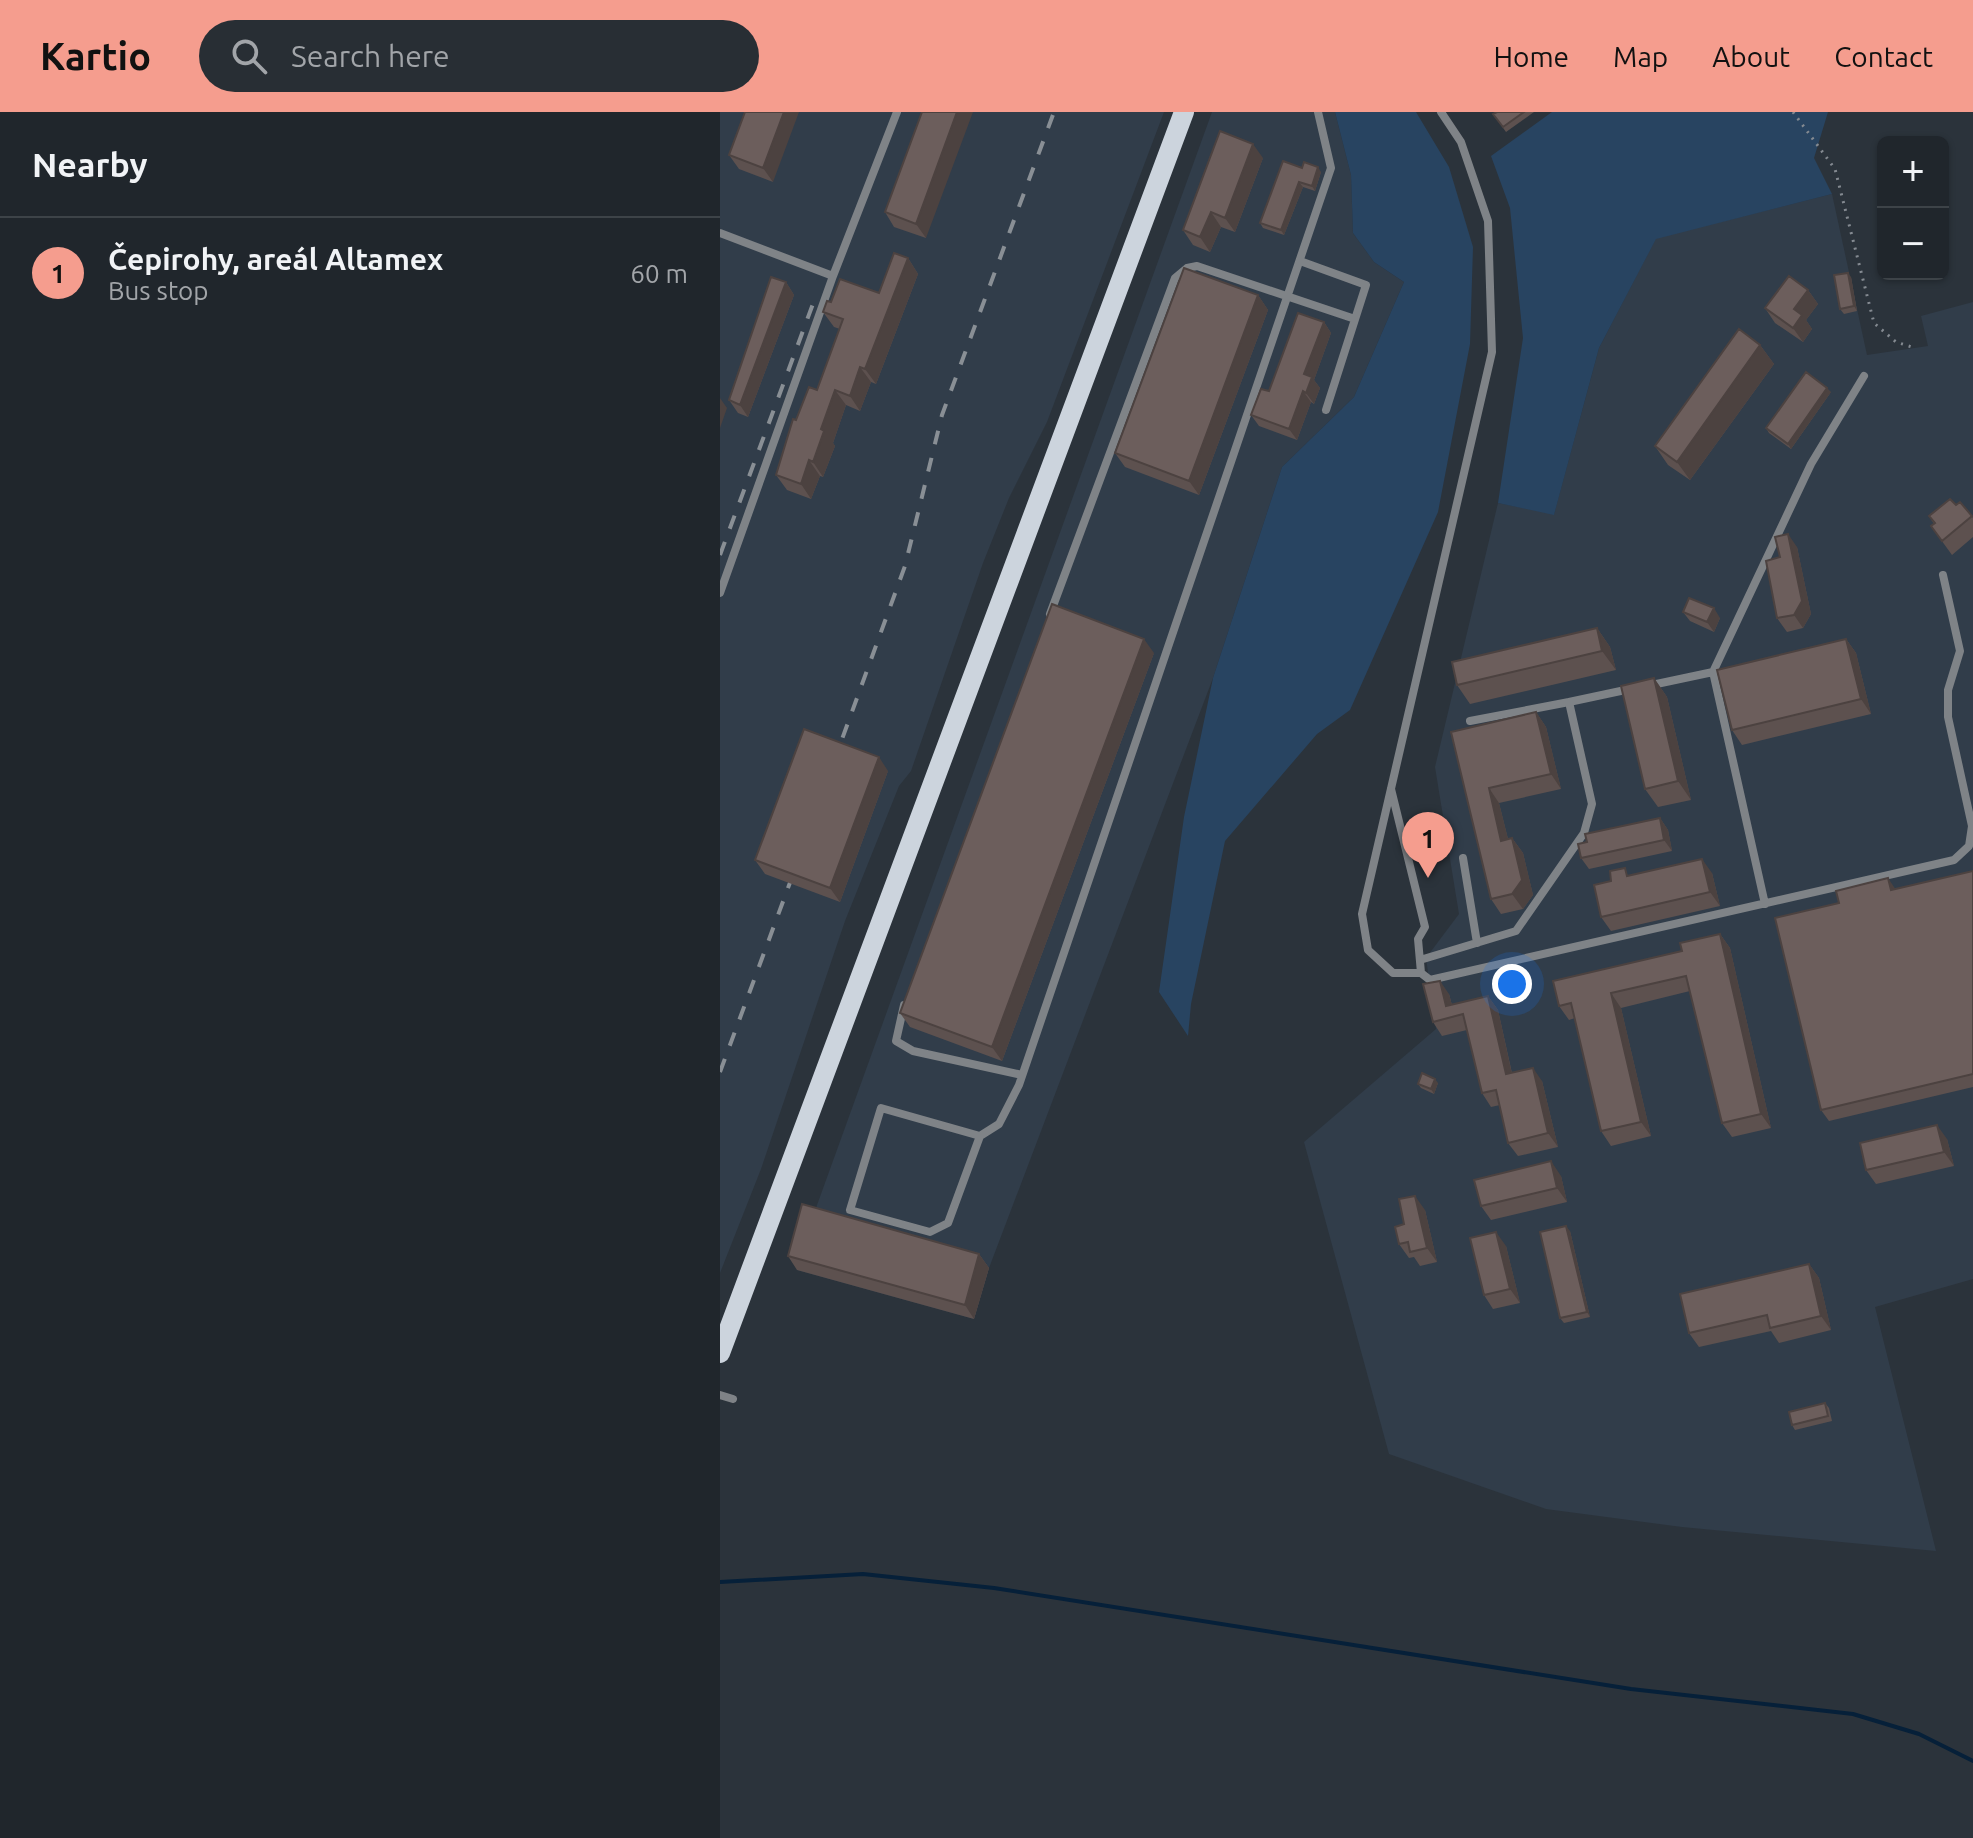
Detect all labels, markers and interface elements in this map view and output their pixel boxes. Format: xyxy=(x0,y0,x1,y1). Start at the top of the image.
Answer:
search box xyxy=(199,20,759,92)
icon: search xyxy=(227,34,271,78)
text: Kartio xyxy=(40,35,151,77)
text: Search here xyxy=(291,39,450,73)
text: Home xyxy=(1494,41,1569,72)
text: Map xyxy=(1613,41,1668,72)
text: About xyxy=(1712,41,1790,72)
text: Contact xyxy=(1834,41,1933,72)
map controls xyxy=(1877,136,1949,280)
button: + xyxy=(1877,136,1949,208)
text: Nearby xyxy=(32,145,147,183)
button: − xyxy=(1877,208,1949,280)
text: Čepirohy, areál Altamex xyxy=(108,242,443,276)
text: 1 xyxy=(51,259,65,288)
text: 60 m xyxy=(630,259,688,288)
text: Bus stop xyxy=(108,276,208,305)
pin: 1 xyxy=(1402,812,1454,878)
your location xyxy=(1492,964,1532,1004)

